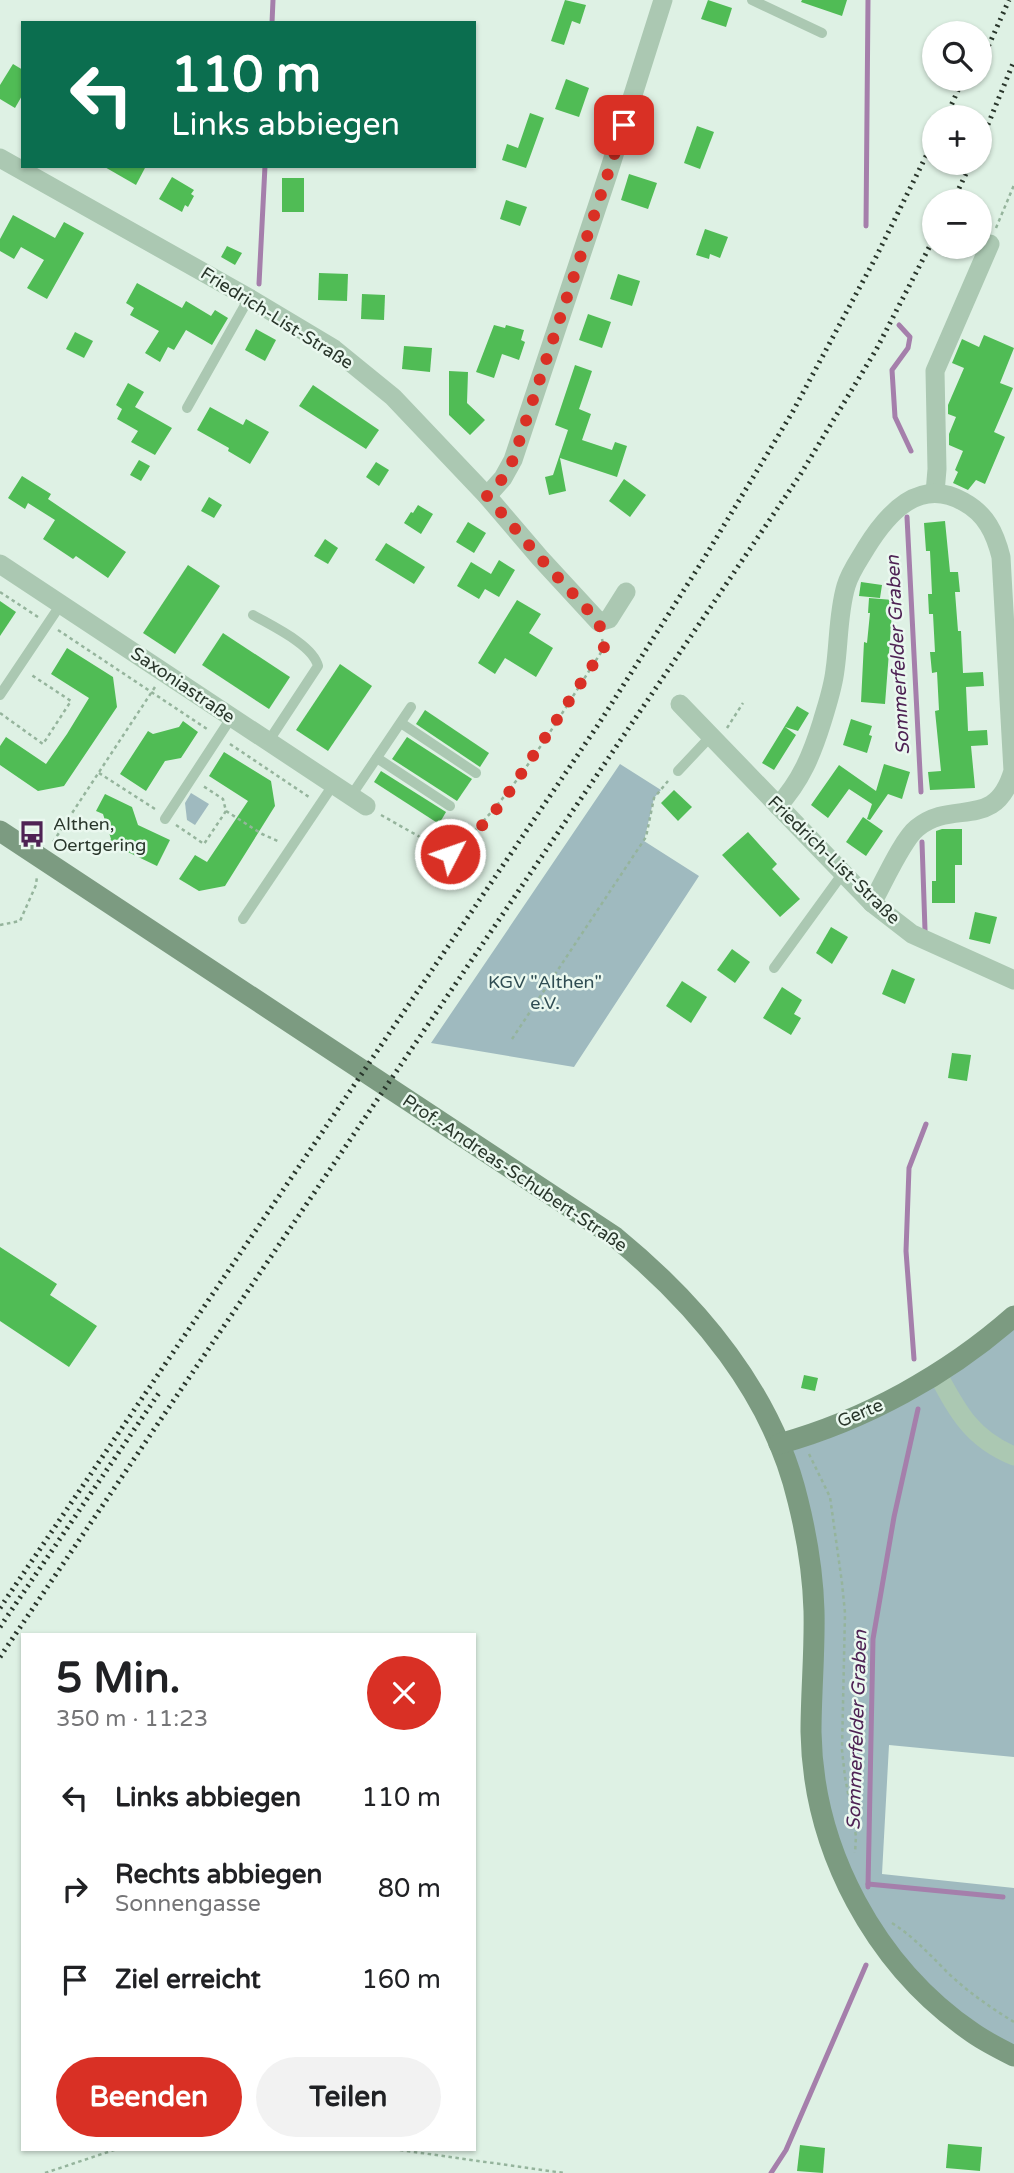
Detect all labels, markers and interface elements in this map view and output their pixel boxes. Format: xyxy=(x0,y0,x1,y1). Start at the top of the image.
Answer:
map controls xyxy=(922,21,992,259)
button: search xyxy=(922,21,992,91)
text: 110 m xyxy=(171,46,321,105)
icon: left xyxy=(56,49,147,140)
pin xyxy=(594,95,654,155)
button: + xyxy=(922,105,992,175)
text: Links abbiegen xyxy=(171,106,400,144)
icon: arrive xyxy=(605,106,643,144)
button: − xyxy=(922,189,992,259)
street label: Friedrich-List-Straße xyxy=(197,262,357,374)
water label: Sommerfelder Graben xyxy=(882,554,914,755)
street label: Saxoniastraße xyxy=(127,642,239,728)
street label: Friedrich-List-Straße xyxy=(763,791,905,929)
place label: Althen, Oertgering xyxy=(53,813,146,856)
position arrow xyxy=(413,817,487,891)
bus stop icon: Althen, Oertgering xyxy=(17,819,47,849)
park label: KGV "Althen" e.V. xyxy=(488,971,602,1014)
street label: Prof.-Andreas-Schubert-Straße xyxy=(398,1089,632,1257)
street label: Gerte xyxy=(834,1394,886,1432)
water label: Sommerfelder Graben xyxy=(843,1629,871,1830)
text: 5 Min. xyxy=(56,1653,180,1704)
button: close xyxy=(367,1656,441,1730)
text: 350 m · 11:23 xyxy=(56,1705,208,1733)
icon: left xyxy=(56,1779,94,1817)
text: Links abbiegen xyxy=(115,1782,301,1813)
text: 110 m xyxy=(361,1782,441,1813)
text: Rechts abbiegen xyxy=(115,1859,322,1890)
icon: right xyxy=(56,1870,94,1908)
text: 80 m xyxy=(378,1873,441,1904)
text: Sonnengasse xyxy=(115,1890,261,1918)
icon: arrive xyxy=(56,1961,94,1999)
text: Ziel erreicht xyxy=(115,1964,261,1995)
text: 160 m xyxy=(361,1964,441,1995)
button: Beenden xyxy=(56,2057,242,2137)
button: Teilen xyxy=(256,2057,441,2137)

